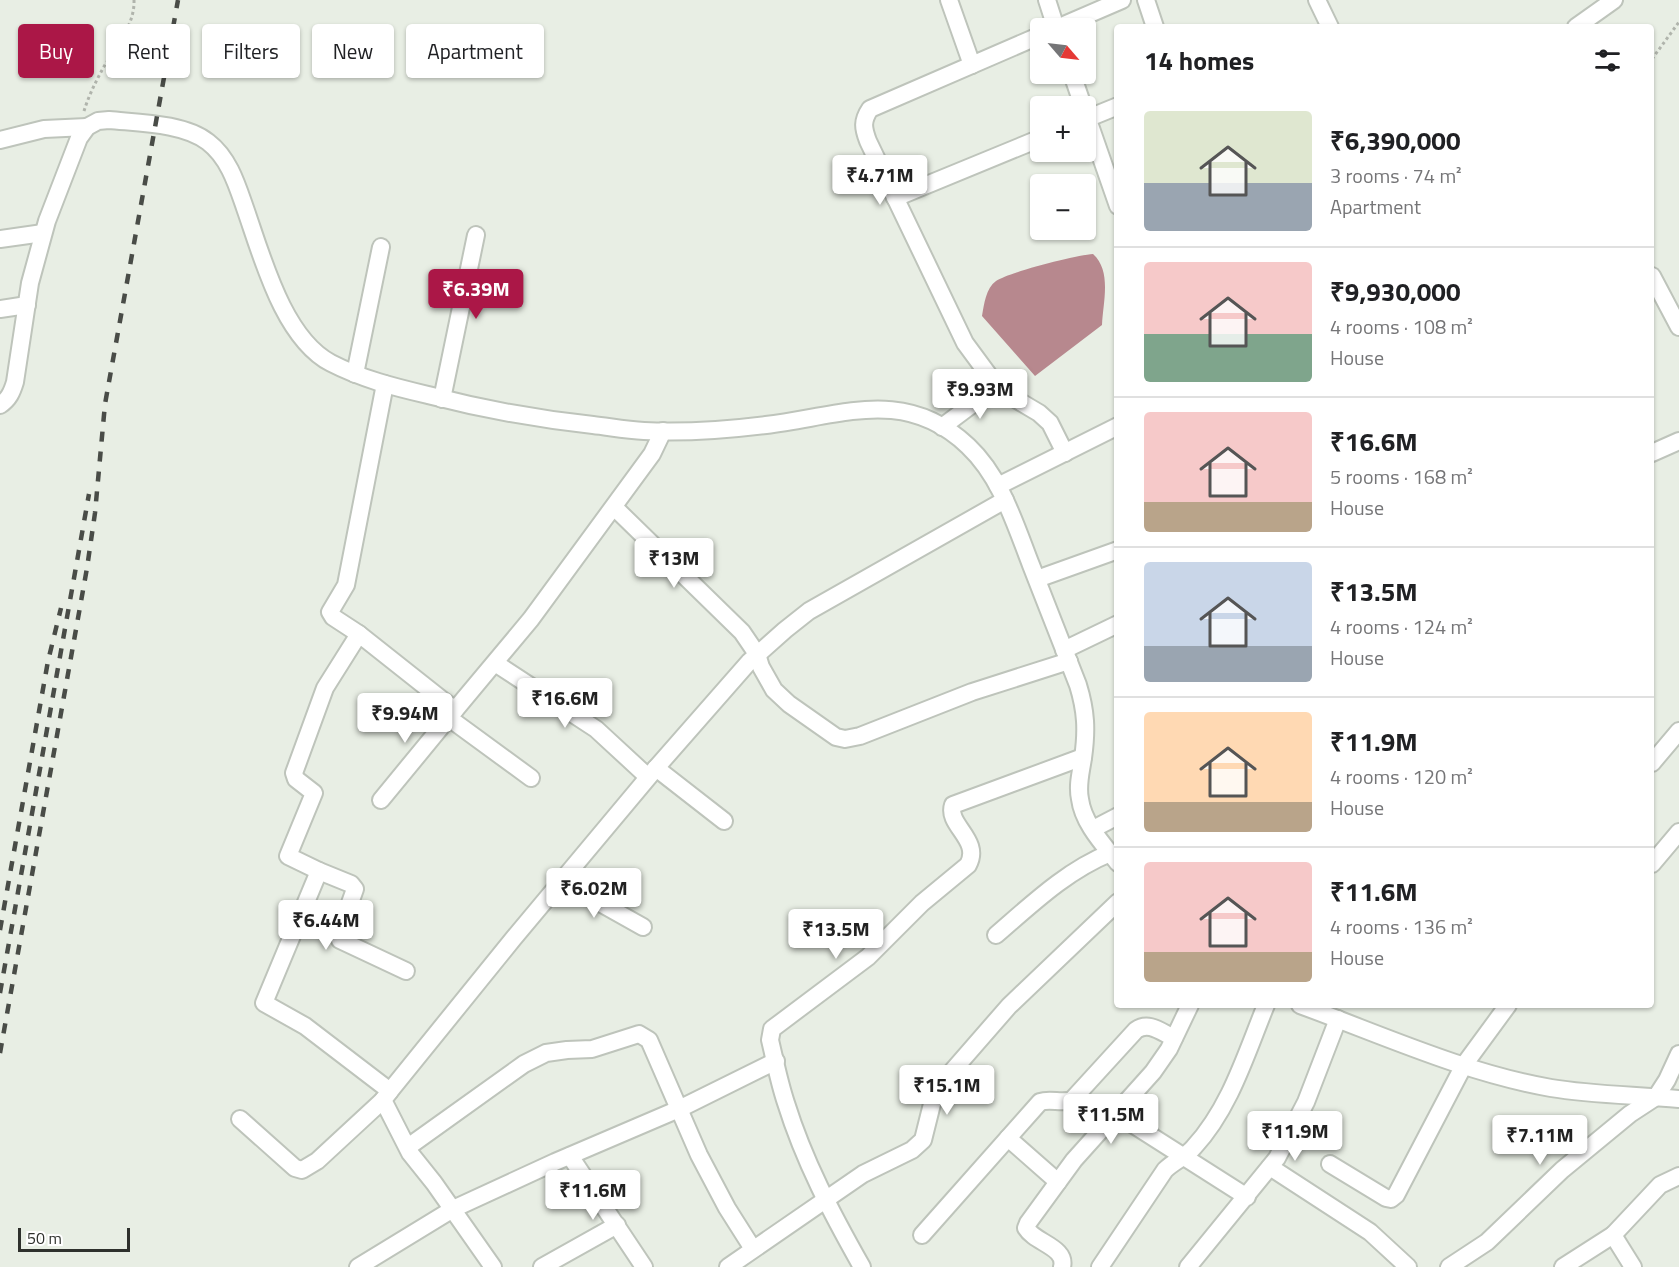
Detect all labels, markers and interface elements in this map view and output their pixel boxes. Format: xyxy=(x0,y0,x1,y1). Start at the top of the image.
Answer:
north arrow xyxy=(1030,18,1096,84)
map controls xyxy=(1030,18,1096,240)
chip: Buy xyxy=(18,24,94,78)
chip: Rent xyxy=(106,24,190,78)
chip: Filters xyxy=(202,24,300,78)
chip: New xyxy=(312,24,394,78)
chip: Apartment xyxy=(406,24,544,78)
text: 14 homes xyxy=(1144,41,1254,80)
icon: filters xyxy=(1591,44,1624,77)
button: + xyxy=(1030,96,1096,162)
text: ₹6,390,000 xyxy=(1330,121,1460,160)
icon: home xyxy=(1192,135,1264,207)
pin: ₹4.71M xyxy=(831,155,929,206)
text: ₹4.71M xyxy=(846,159,914,190)
text: 3 rooms · 74 m² xyxy=(1330,160,1462,191)
button: − xyxy=(1030,174,1096,240)
text: Apartment xyxy=(1330,191,1421,222)
pin: ₹6.39M xyxy=(427,269,525,320)
text: ₹9,930,000 xyxy=(1330,272,1460,311)
text: ₹6.39M xyxy=(442,273,510,304)
icon: home xyxy=(1192,286,1264,358)
text: 4 rooms · 108 m² xyxy=(1330,311,1473,342)
text: House xyxy=(1330,342,1384,373)
pin: ₹9.93M xyxy=(931,369,1029,420)
text: ₹9.93M xyxy=(946,373,1014,404)
text: ₹16.6M xyxy=(1330,422,1418,461)
icon: home xyxy=(1192,436,1264,508)
text: 5 rooms · 168 m² xyxy=(1330,461,1473,492)
text: House xyxy=(1330,492,1384,523)
pin: ₹13M xyxy=(638,538,710,589)
text: ₹13M xyxy=(649,542,700,573)
text: ₹13.5M xyxy=(1330,572,1418,611)
icon: home xyxy=(1192,586,1264,658)
text: 4 rooms · 124 m² xyxy=(1330,611,1473,642)
text: House xyxy=(1330,642,1384,673)
pin: ₹16.6M xyxy=(516,678,614,729)
text: ₹16.6M xyxy=(531,682,599,713)
pin: ₹9.94M xyxy=(356,693,454,744)
text: ₹9.94M xyxy=(371,697,439,728)
text: ₹11.9M xyxy=(1330,722,1418,761)
icon: home xyxy=(1192,736,1264,808)
text: 4 rooms · 120 m² xyxy=(1330,761,1473,792)
text: House xyxy=(1330,792,1384,823)
pin: ₹6.02M xyxy=(545,868,643,919)
text: ₹6.02M xyxy=(560,872,628,903)
text: ₹11.6M xyxy=(1330,872,1418,911)
icon: home xyxy=(1192,886,1264,958)
pin: ₹6.44M xyxy=(277,900,375,951)
text: ₹6.44M xyxy=(292,904,360,935)
pin: ₹13.5M xyxy=(787,909,885,960)
text: 4 rooms · 136 m² xyxy=(1330,911,1473,942)
text: ₹13.5M xyxy=(802,913,870,944)
text: House xyxy=(1330,942,1384,973)
pin: ₹15.1M xyxy=(898,1065,996,1116)
text: ₹15.1M xyxy=(913,1069,981,1100)
pin: ₹11.5M xyxy=(1062,1094,1160,1145)
text: ₹11.5M xyxy=(1077,1098,1145,1129)
pin: ₹11.9M xyxy=(1246,1111,1344,1162)
text: ₹11.9M xyxy=(1261,1115,1329,1146)
pin: ₹7.11M xyxy=(1491,1115,1589,1166)
text: ₹7.11M xyxy=(1506,1119,1574,1150)
pin: ₹11.6M xyxy=(544,1170,642,1221)
text: ₹11.6M xyxy=(559,1174,627,1205)
scale bar xyxy=(18,1225,130,1252)
text: 50 m xyxy=(27,1226,62,1250)

